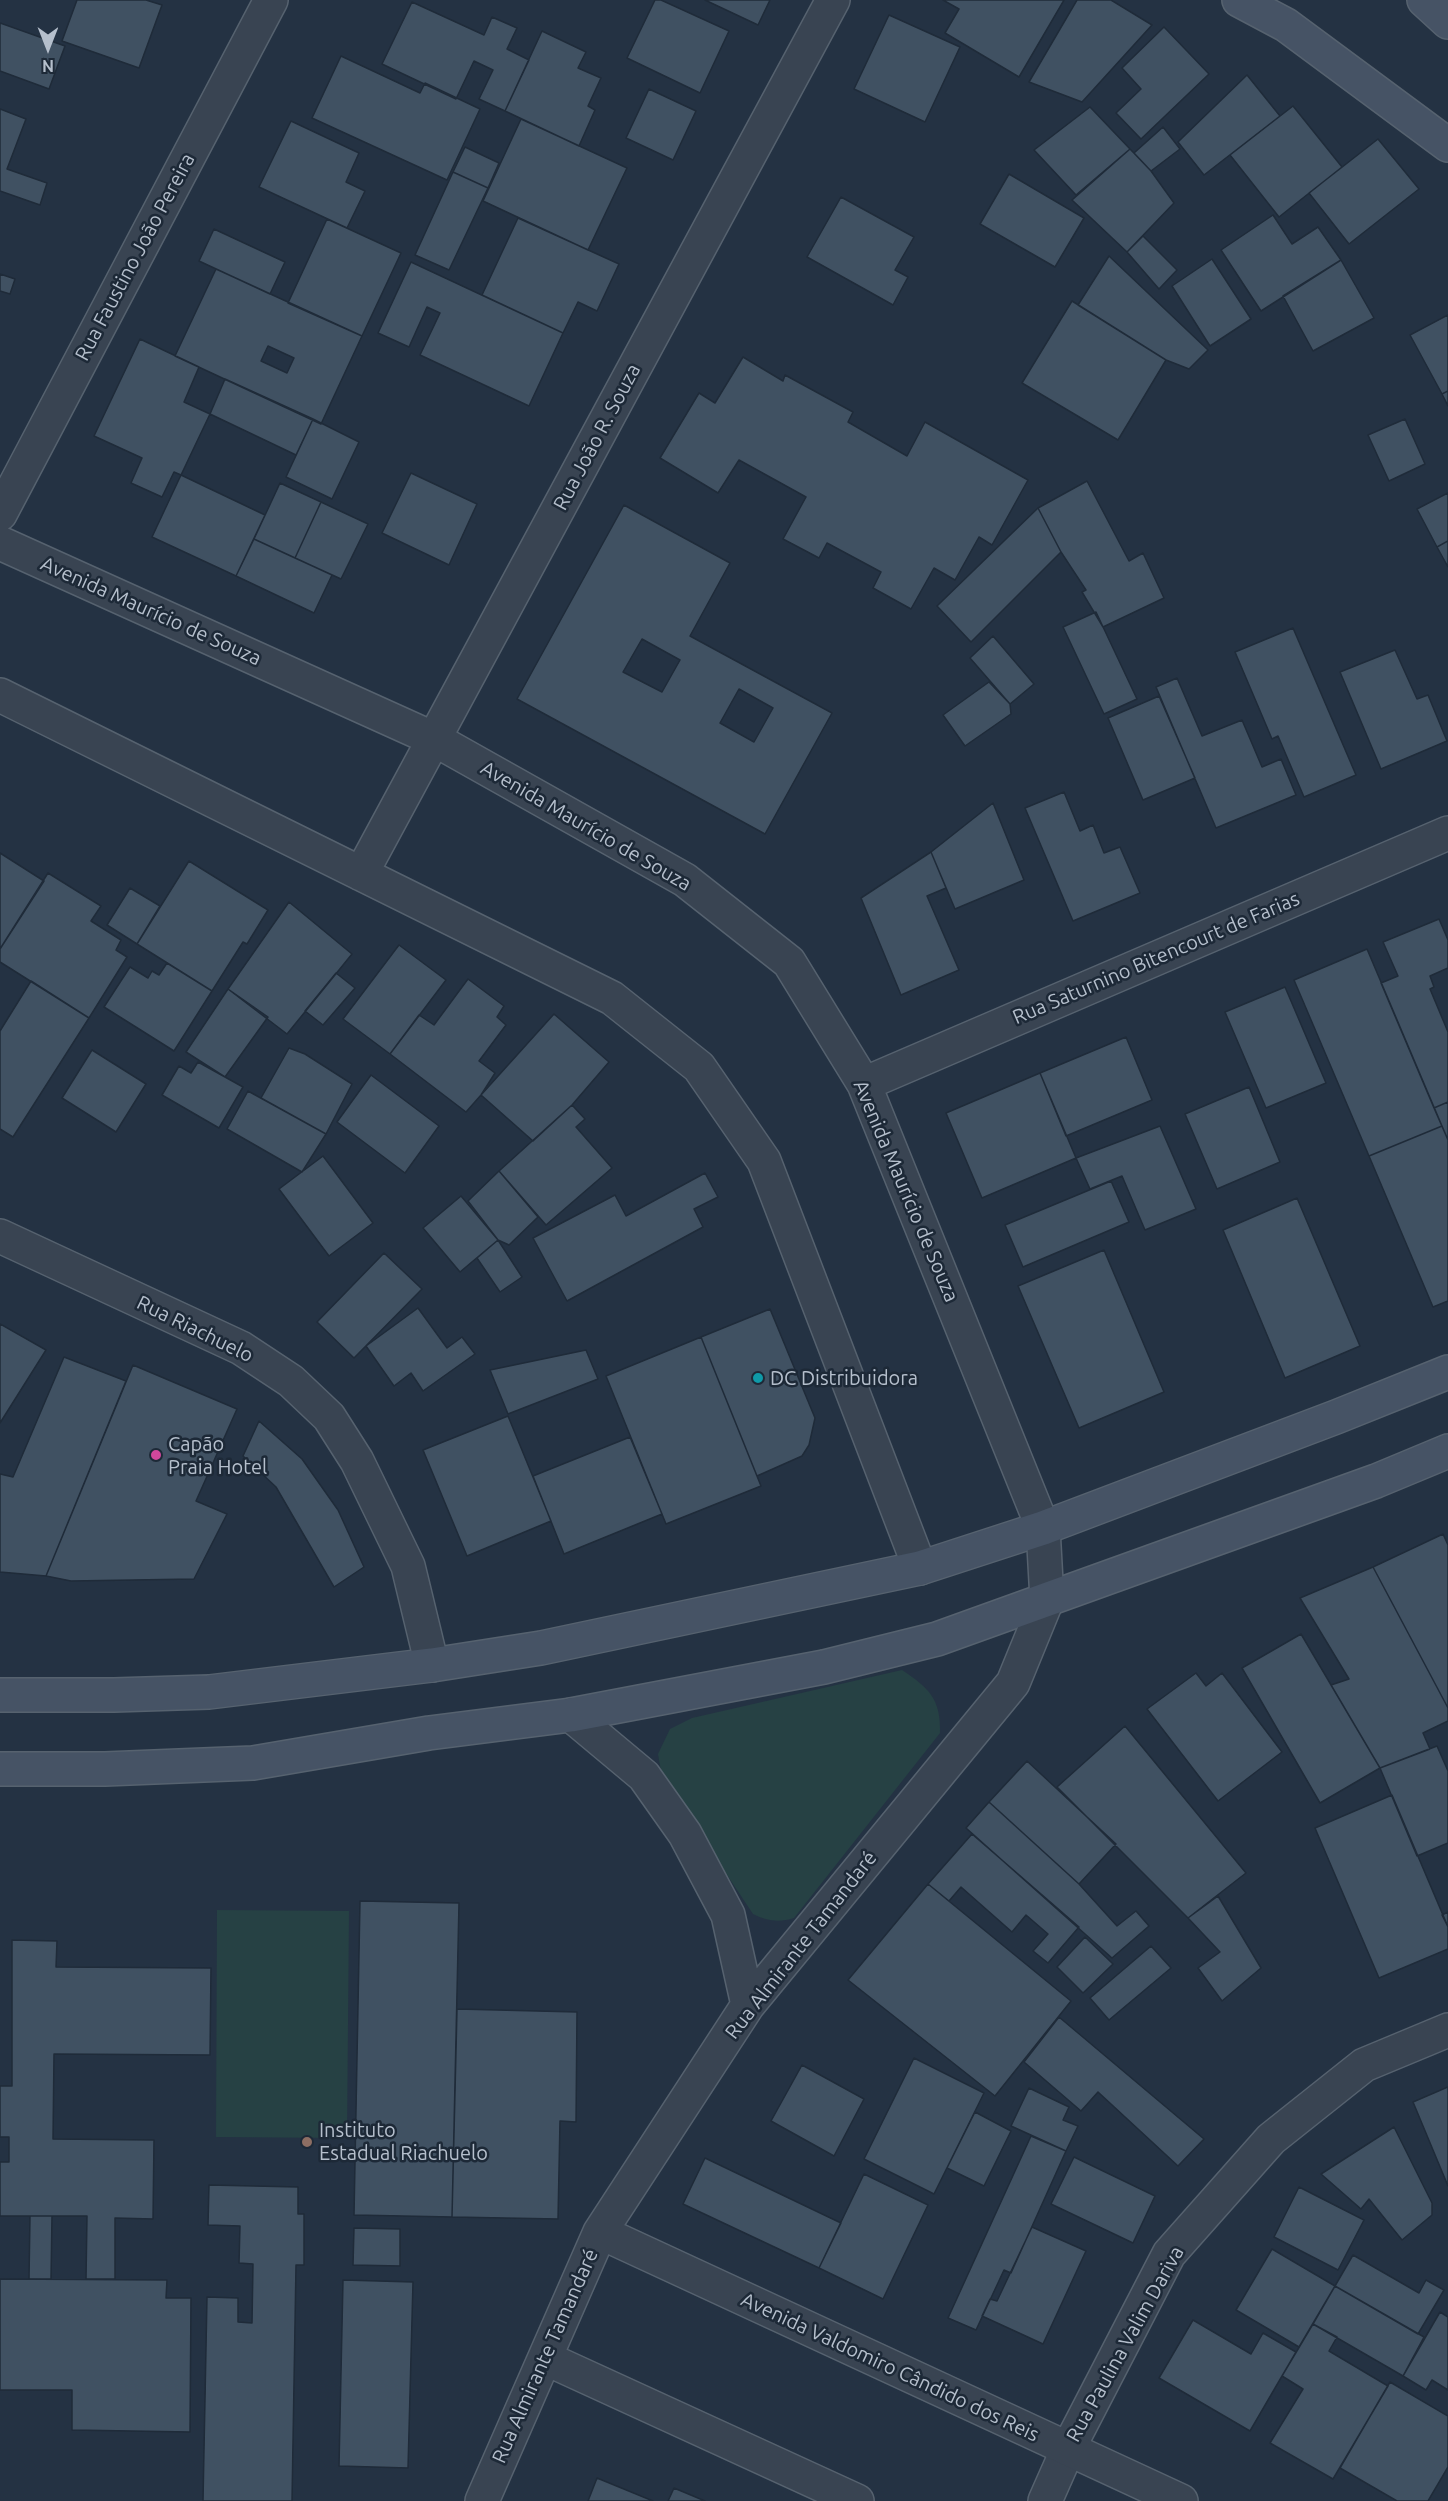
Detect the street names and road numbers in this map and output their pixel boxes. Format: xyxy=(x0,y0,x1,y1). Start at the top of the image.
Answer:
street label: Rua Faustino João Pereira xyxy=(70,149,200,365)
street label: Rua João R. Souza xyxy=(548,360,646,514)
street label: Avenida Maurício de Souza xyxy=(37,552,265,670)
street label: Avenida Maurício de Souza xyxy=(477,756,695,896)
street label: Rua Saturnino Bitencourt de Farias xyxy=(1009,887,1303,1029)
street label: Avenida Maurício de Souza xyxy=(848,1076,964,1306)
street label: Rua Riachuelo xyxy=(133,1290,257,1368)
street label: Rua Almirante Tamandaré xyxy=(720,1846,882,2044)
street label: Rua Paulina Valim Dariva xyxy=(1061,2242,1189,2446)
street label: Rua Almirante Tamandaré xyxy=(487,2245,603,2467)
street label: Avenida Valdomiro Cândido dos Reis xyxy=(737,2287,1043,2447)

